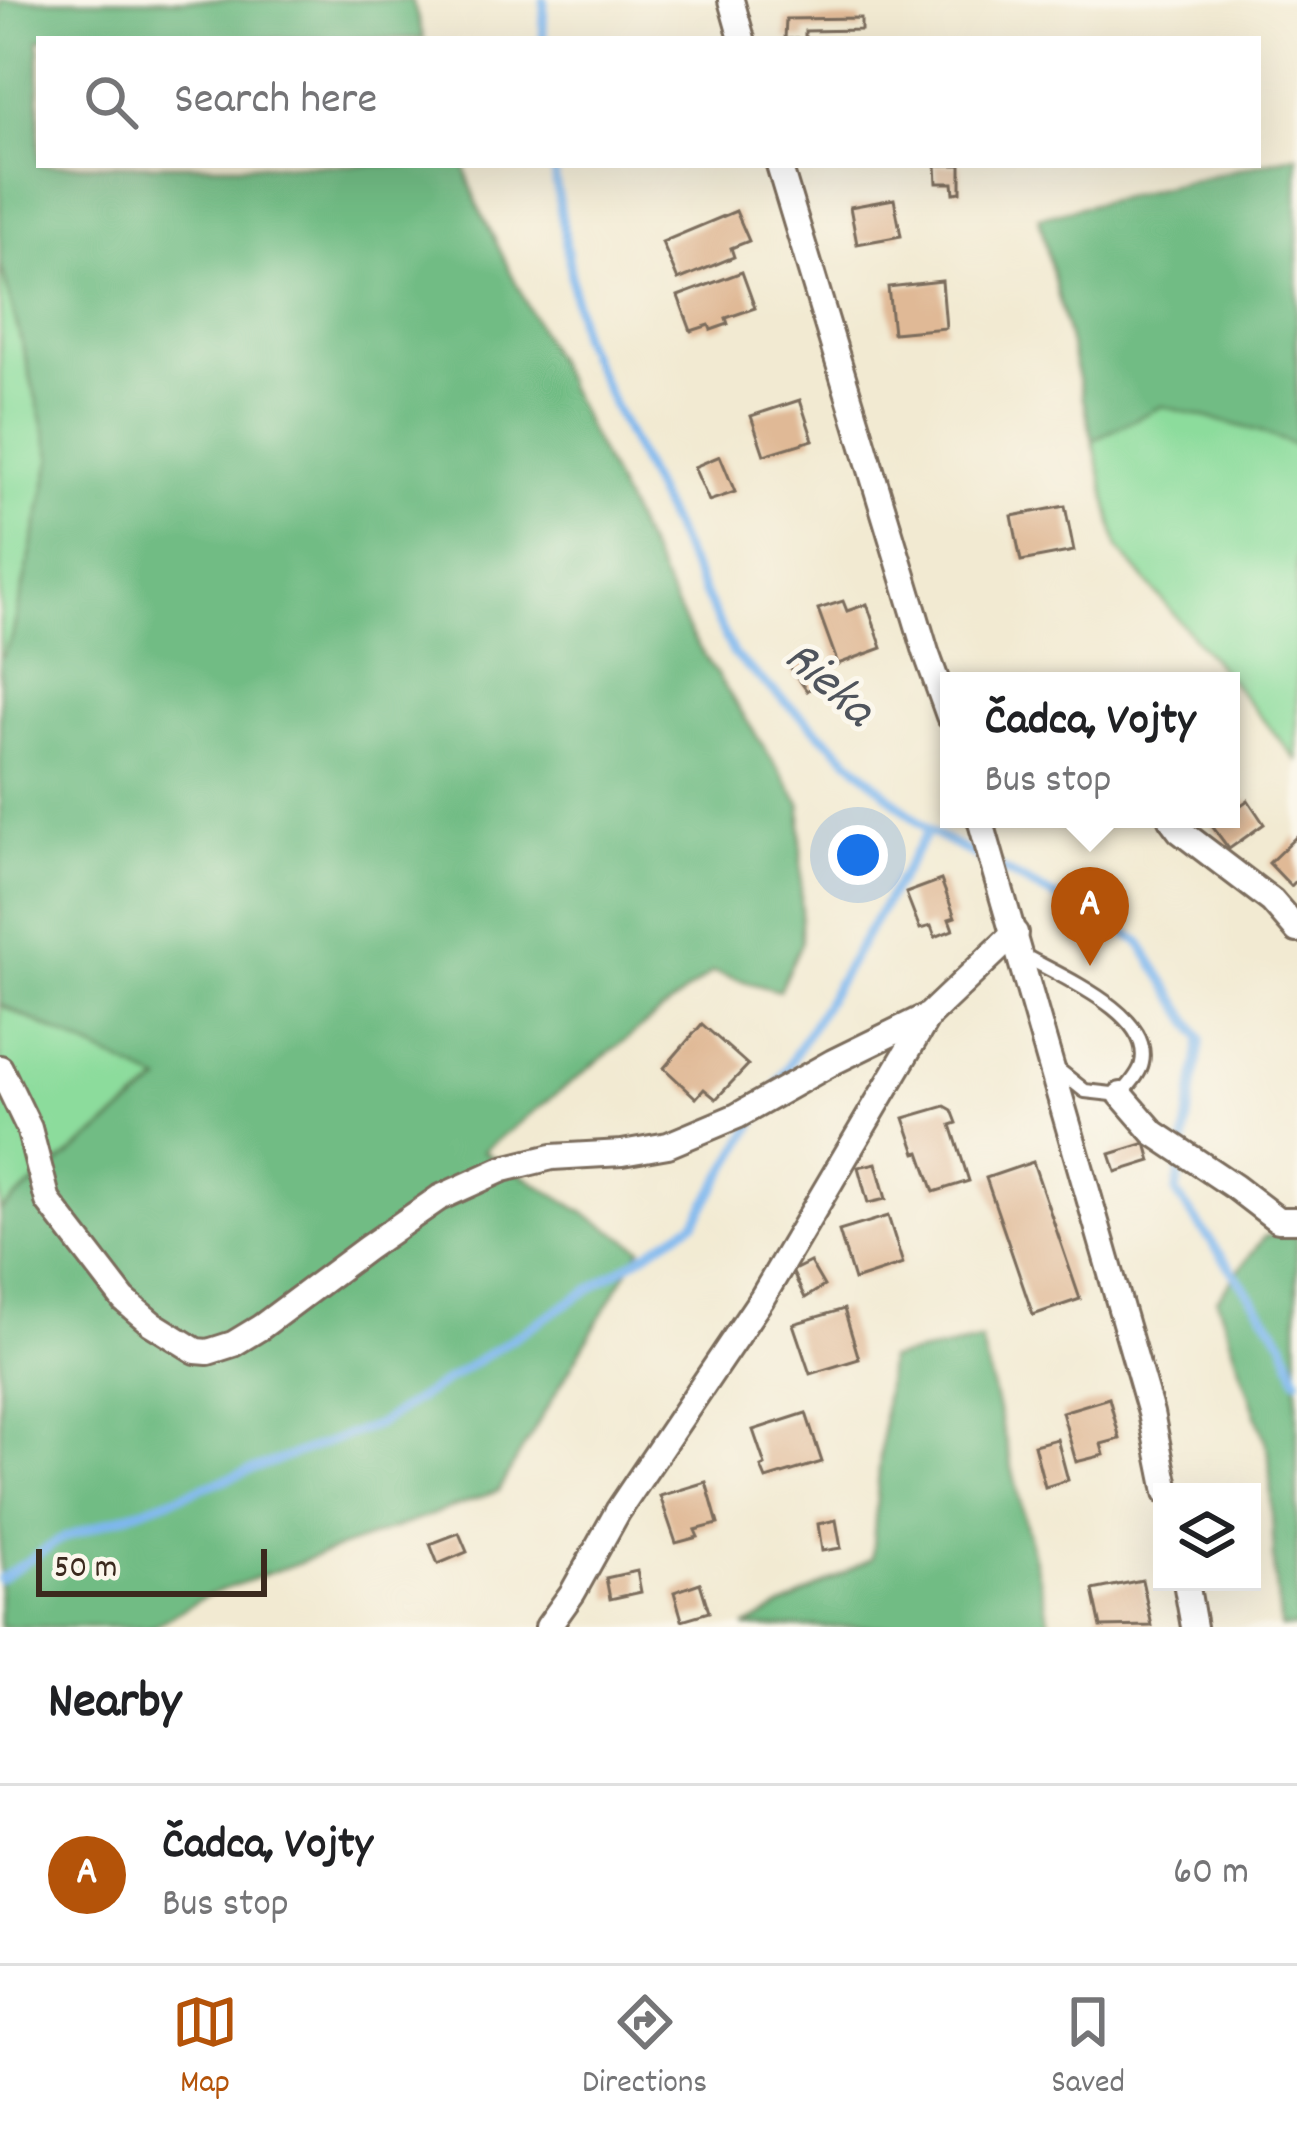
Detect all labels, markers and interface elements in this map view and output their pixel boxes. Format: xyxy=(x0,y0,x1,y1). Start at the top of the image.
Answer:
search box xyxy=(36,36,1261,168)
icon: search xyxy=(78,69,144,135)
text: Search here xyxy=(174,70,377,134)
water label: Rieka xyxy=(765,625,890,748)
popup xyxy=(940,672,1240,828)
text: Čadca, Vojty xyxy=(985,691,1195,755)
text: Bus stop xyxy=(985,755,1111,810)
your location xyxy=(828,825,888,885)
pin: A xyxy=(1051,867,1129,966)
map controls xyxy=(1153,1483,1261,1591)
button: layers xyxy=(1153,1483,1261,1591)
scale bar xyxy=(36,1543,267,1596)
text: 50 m xyxy=(54,1546,118,1593)
text: Nearby xyxy=(48,1669,181,1741)
text: Čadca, Vojty xyxy=(162,1815,373,1879)
text: A xyxy=(76,1847,98,1902)
text: 60 m xyxy=(1173,1847,1249,1902)
text: Bus stop xyxy=(162,1879,289,1934)
tab: Map xyxy=(172,1989,238,2108)
tab: Directions xyxy=(582,1989,707,2108)
tab: Saved xyxy=(1051,1989,1125,2108)

